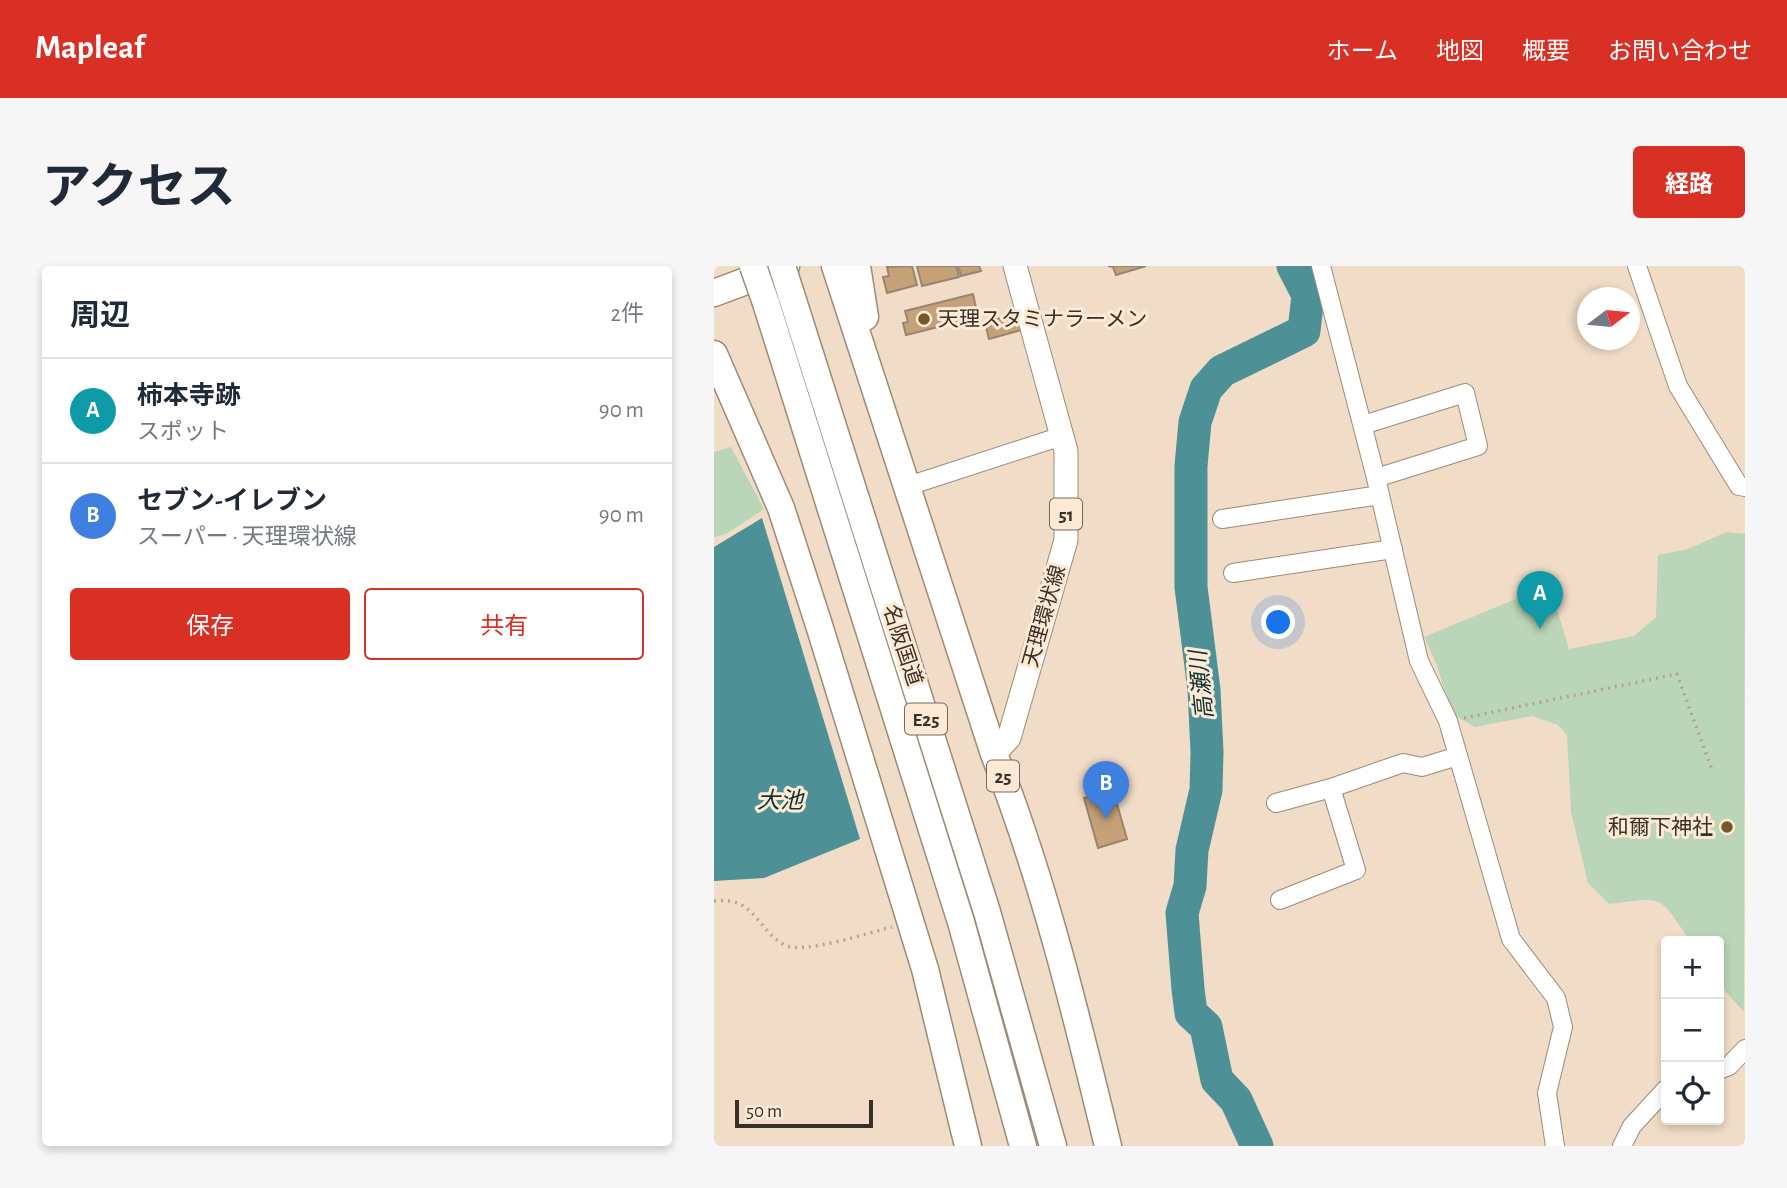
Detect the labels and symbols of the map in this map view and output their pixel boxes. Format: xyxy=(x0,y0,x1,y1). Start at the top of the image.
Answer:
north arrow xyxy=(1577,287,1640,350)
place label: 天理スタミナラーメン xyxy=(938,308,1147,330)
marker: 天理スタミナラーメン xyxy=(916,311,932,327)
road number: 51 xyxy=(1050,498,1082,530)
street label: 天理環状線 xyxy=(1019,563,1069,669)
pin: A xyxy=(1517,571,1563,629)
street label: 名阪国道 xyxy=(880,602,926,688)
your location xyxy=(1261,605,1295,639)
water label: 高瀬川 xyxy=(1185,646,1218,721)
road number: E25 xyxy=(905,703,947,734)
road number: 25 xyxy=(987,761,1019,792)
pin: B xyxy=(1083,761,1129,819)
water label: 大池 xyxy=(757,788,805,813)
place label: 和爾下神社 xyxy=(1608,816,1713,838)
marker: 和爾下神社 xyxy=(1719,819,1735,835)
scale bar xyxy=(735,1097,873,1129)

